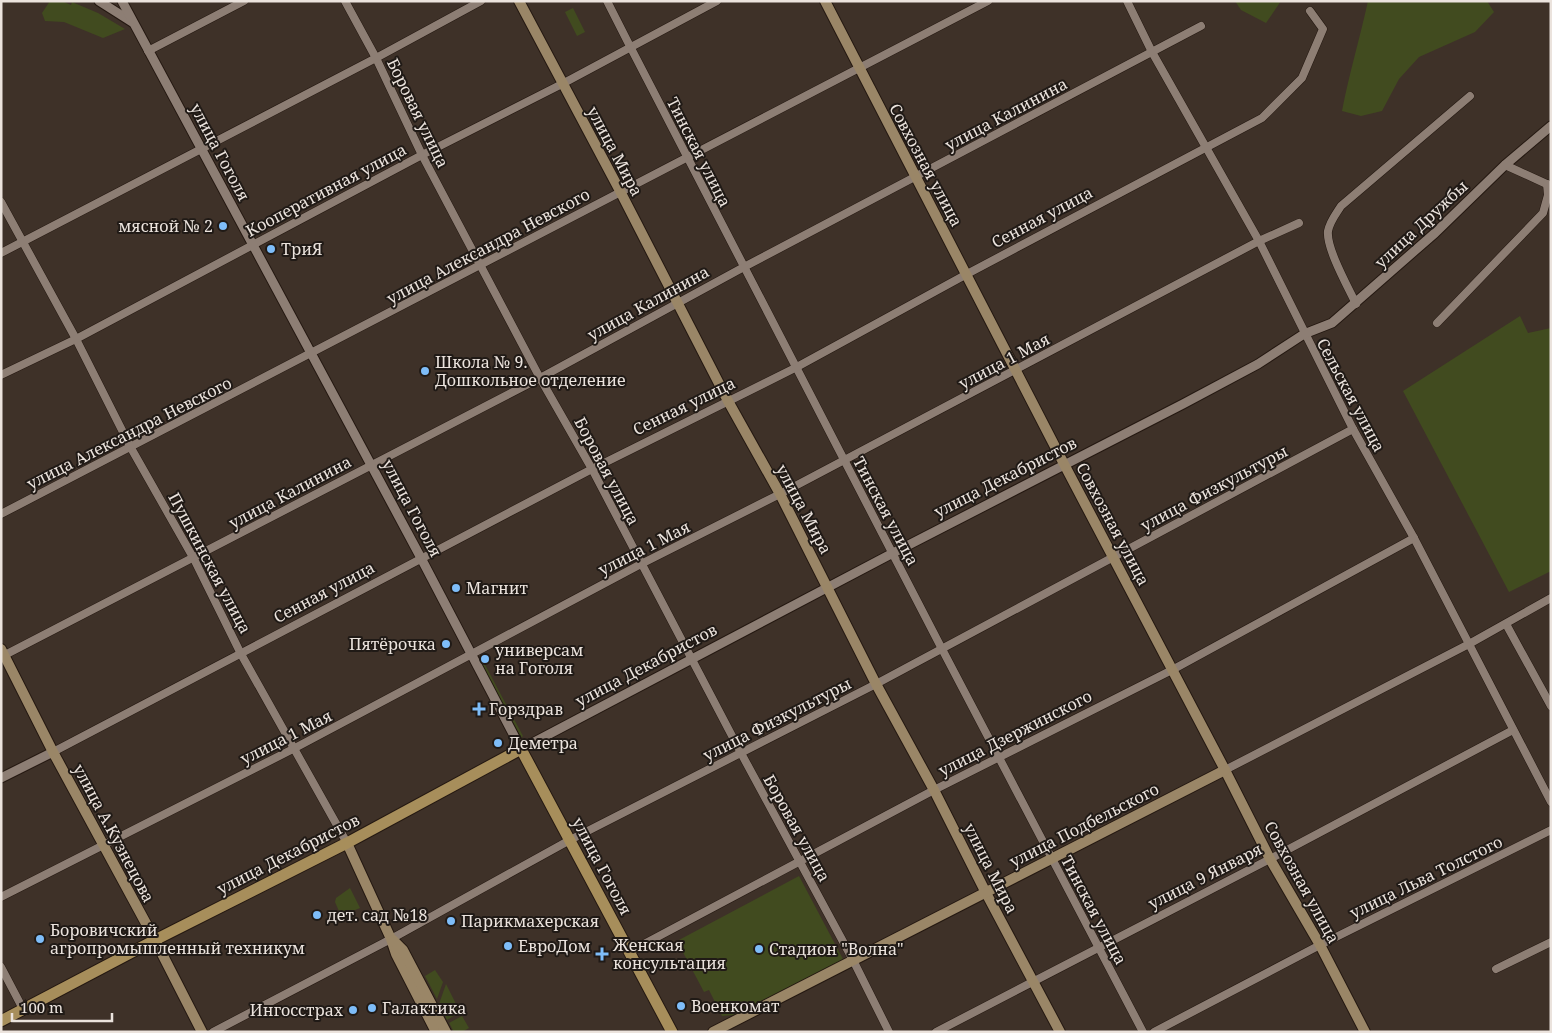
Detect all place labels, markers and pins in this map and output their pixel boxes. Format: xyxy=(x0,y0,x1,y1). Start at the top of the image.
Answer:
place label: мясной № 2 xyxy=(118,215,213,237)
marker: мясной № 2 xyxy=(217,220,229,232)
place label: ТриЯ xyxy=(281,238,322,260)
marker: ТриЯ xyxy=(265,243,277,255)
place label: Школа № 9. Дошкольное отделение xyxy=(435,351,626,391)
marker: Школа № 9. Дошкольное отделение xyxy=(419,365,431,377)
place label: Магнит xyxy=(466,577,529,599)
marker: Магнит xyxy=(450,582,462,594)
place label: Пятёрочка xyxy=(349,633,436,655)
marker: Пятёрочка xyxy=(440,638,452,650)
place label: универсам на Гоголя xyxy=(495,639,583,679)
marker: универсам на Гоголя xyxy=(479,653,491,665)
place label: Горздрав xyxy=(489,698,563,720)
marker: Горздрав xyxy=(473,703,485,715)
place label: Деметра xyxy=(508,732,578,754)
marker: Деметра xyxy=(492,737,504,749)
place label: дет. сад №18 xyxy=(327,904,427,926)
marker: дет. сад №18 xyxy=(311,909,323,921)
place label: Парикмахерская xyxy=(461,910,599,932)
marker: Парикмахерская xyxy=(445,915,457,927)
place label: Боровичский агропромышленный техникум xyxy=(50,919,305,959)
marker: Боровичский агропромышленный техникум xyxy=(34,933,46,945)
place label: Женская консультация xyxy=(612,934,726,974)
place label: ЕвроДом xyxy=(518,935,591,957)
place label: Стадион "Волна" xyxy=(769,938,904,960)
marker: ЕвроДом xyxy=(502,940,514,952)
marker: Стадион "Волна" xyxy=(753,943,765,955)
marker: Женская консультация xyxy=(595,947,609,961)
place label: Военкомат xyxy=(691,995,780,1017)
place label: Галактика xyxy=(382,997,466,1019)
place label: Ингосстрах xyxy=(250,999,344,1021)
marker: Военкомат xyxy=(675,1000,687,1012)
marker: Галактика xyxy=(366,1002,378,1014)
marker: Ингосстрах xyxy=(347,1004,359,1016)

